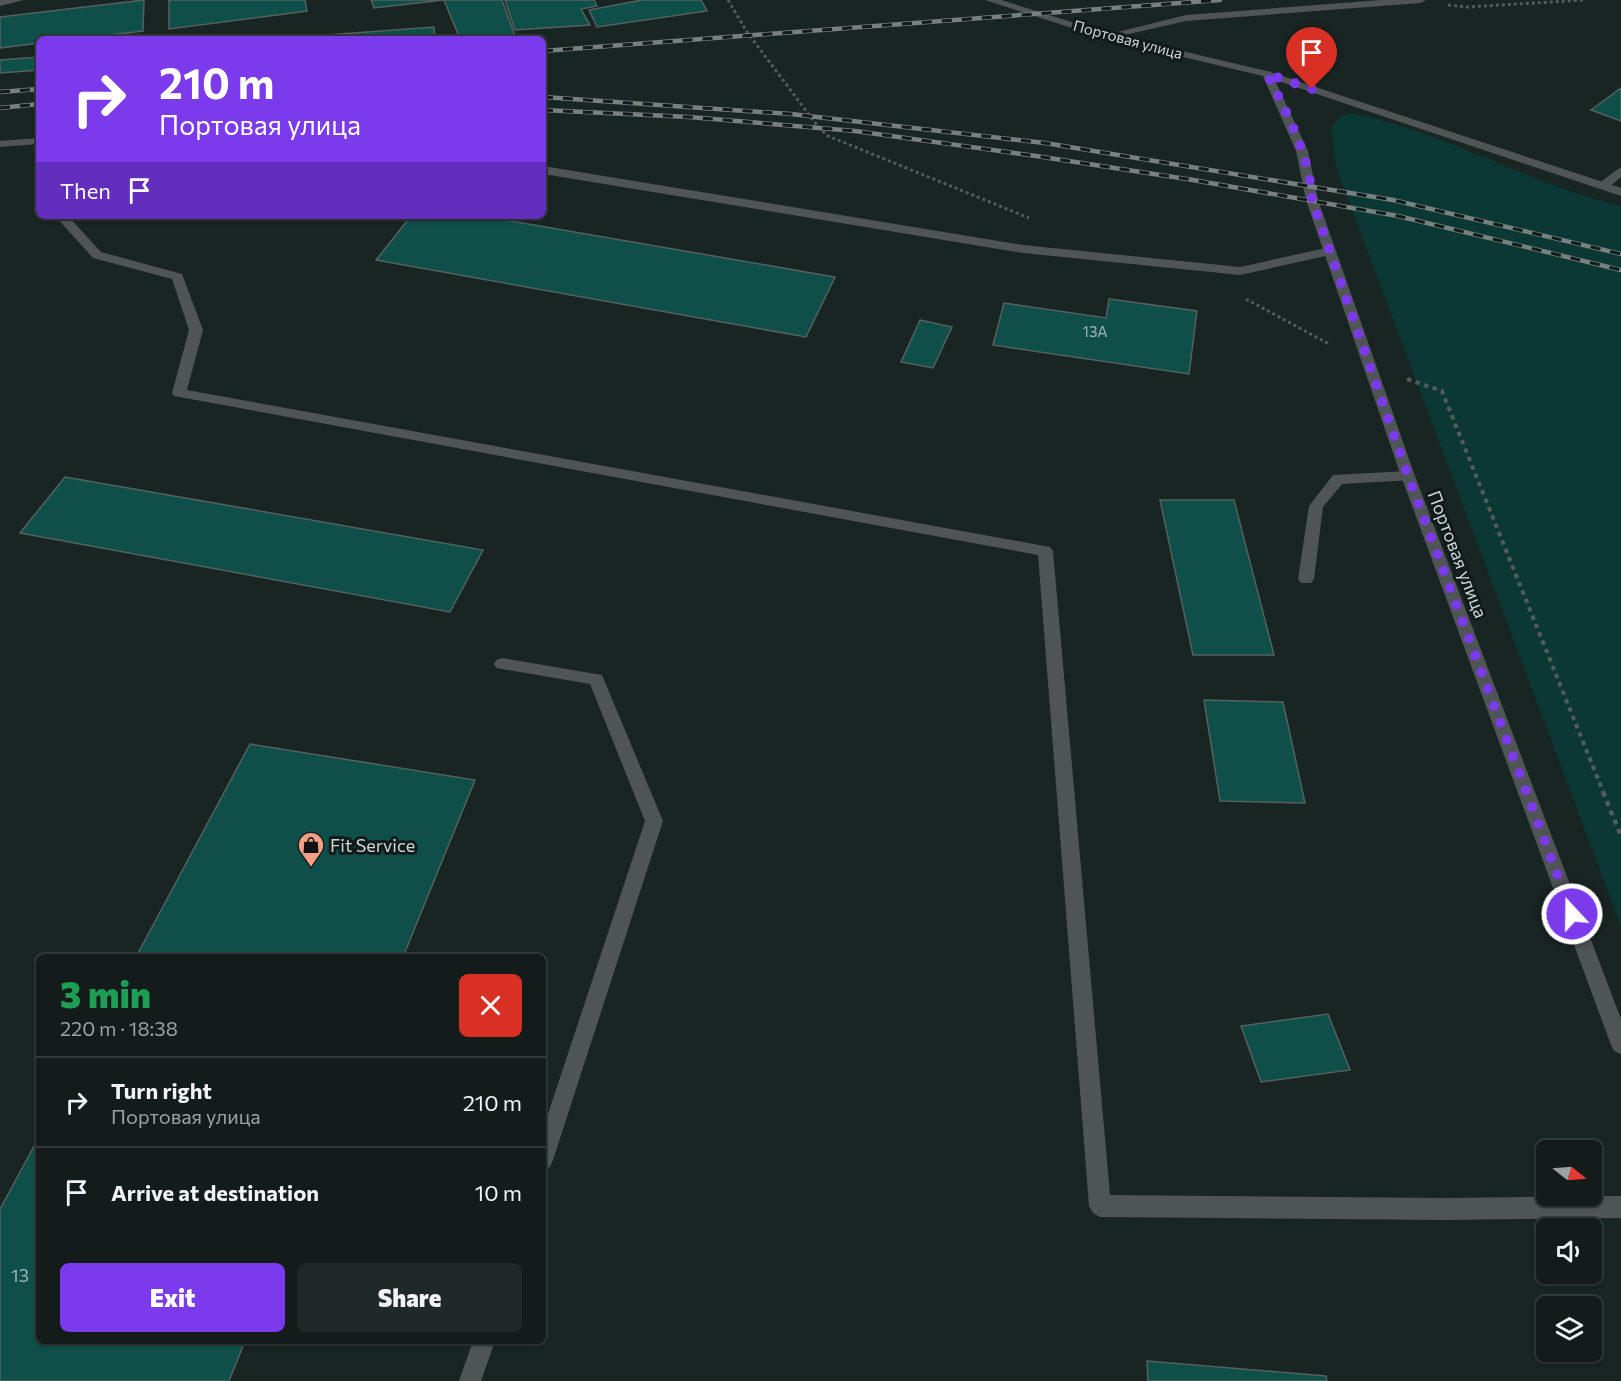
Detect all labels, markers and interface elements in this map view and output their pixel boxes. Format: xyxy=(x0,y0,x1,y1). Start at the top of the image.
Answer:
street label: Портовая улица xyxy=(1071,16,1185,62)
pin xyxy=(1286,27,1337,89)
icon: arrive xyxy=(1295,36,1328,69)
text: 210 m xyxy=(159,56,274,108)
icon: right xyxy=(60,60,138,138)
text: Портовая улица xyxy=(159,108,361,141)
icon: arrive xyxy=(123,174,156,207)
text: Then xyxy=(60,177,111,204)
house number: 13А xyxy=(1083,322,1107,340)
street label: Портовая улица xyxy=(1424,487,1492,621)
shop icon: Fit Service xyxy=(296,830,326,868)
place label: Fit Service xyxy=(330,834,415,856)
position arrow xyxy=(1540,882,1604,946)
text: 3 min xyxy=(60,971,151,1015)
button: close xyxy=(459,974,522,1037)
text: 220 m · 18:38 xyxy=(60,1016,178,1040)
text: Turn right xyxy=(111,1077,212,1104)
icon: right xyxy=(60,1086,93,1119)
text: 210 m xyxy=(463,1089,522,1116)
text: Портовая улица xyxy=(111,1104,261,1128)
north arrow xyxy=(1536,1140,1602,1206)
map controls xyxy=(1536,1140,1602,1362)
icon: arrive xyxy=(60,1176,93,1209)
text: Arrive at destination xyxy=(111,1179,319,1206)
text: 10 m xyxy=(475,1179,522,1206)
button: sound xyxy=(1536,1218,1602,1284)
button: Exit xyxy=(60,1263,285,1332)
button: Share xyxy=(297,1263,522,1332)
house number: 13 xyxy=(11,1264,29,1286)
button: layers xyxy=(1536,1296,1602,1362)

